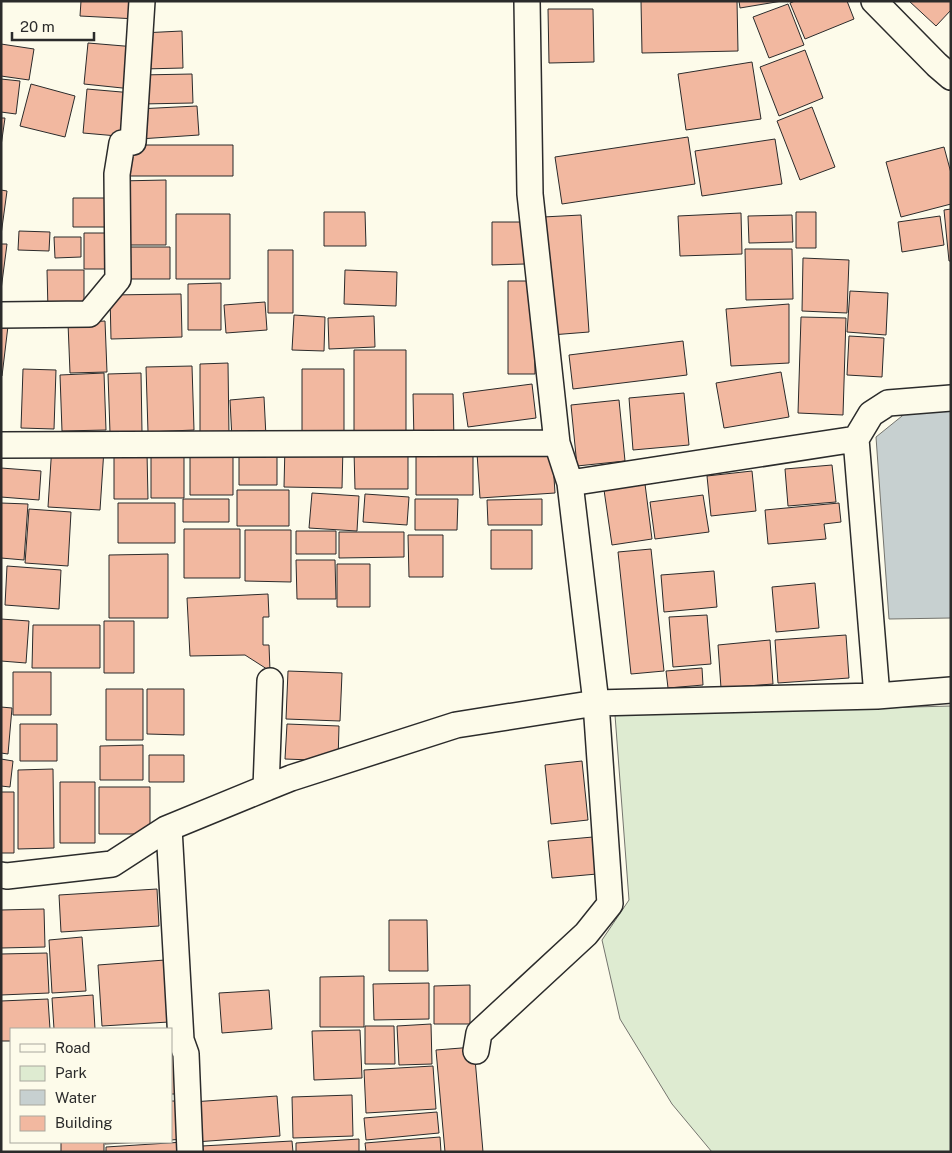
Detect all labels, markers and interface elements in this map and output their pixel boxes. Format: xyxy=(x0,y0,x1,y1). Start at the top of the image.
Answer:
scale bar xyxy=(12,10,95,42)
text: 20 m xyxy=(20,18,55,35)
legend xyxy=(10,1028,172,1143)
text: Road xyxy=(55,1039,91,1056)
text: Park xyxy=(55,1064,87,1081)
text: Water xyxy=(55,1089,97,1106)
text: Building xyxy=(55,1114,113,1131)

